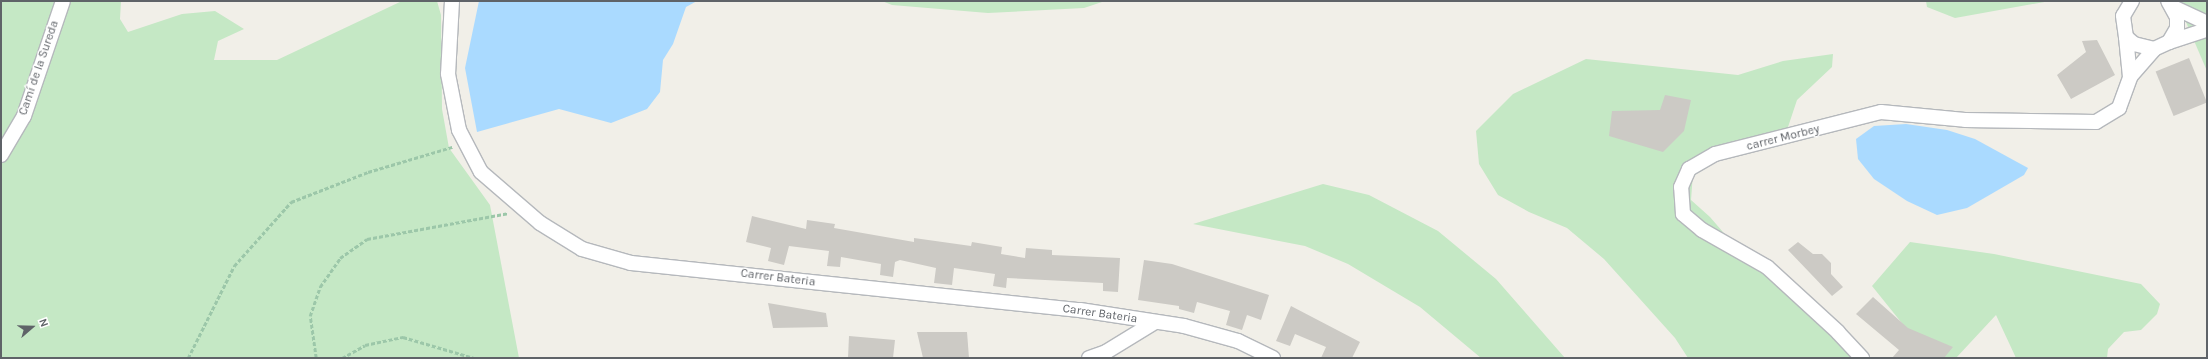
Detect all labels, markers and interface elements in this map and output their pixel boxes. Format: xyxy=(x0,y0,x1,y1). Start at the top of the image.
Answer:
street label: Camí de la Sureda xyxy=(16,19,62,117)
street label: carrer Morbey xyxy=(1745,122,1821,154)
street label: Carrer Bateria xyxy=(740,266,816,290)
street label: Carrer Bateria xyxy=(1062,302,1138,326)
north arrow xyxy=(12,307,52,347)
text: N xyxy=(36,317,51,329)

